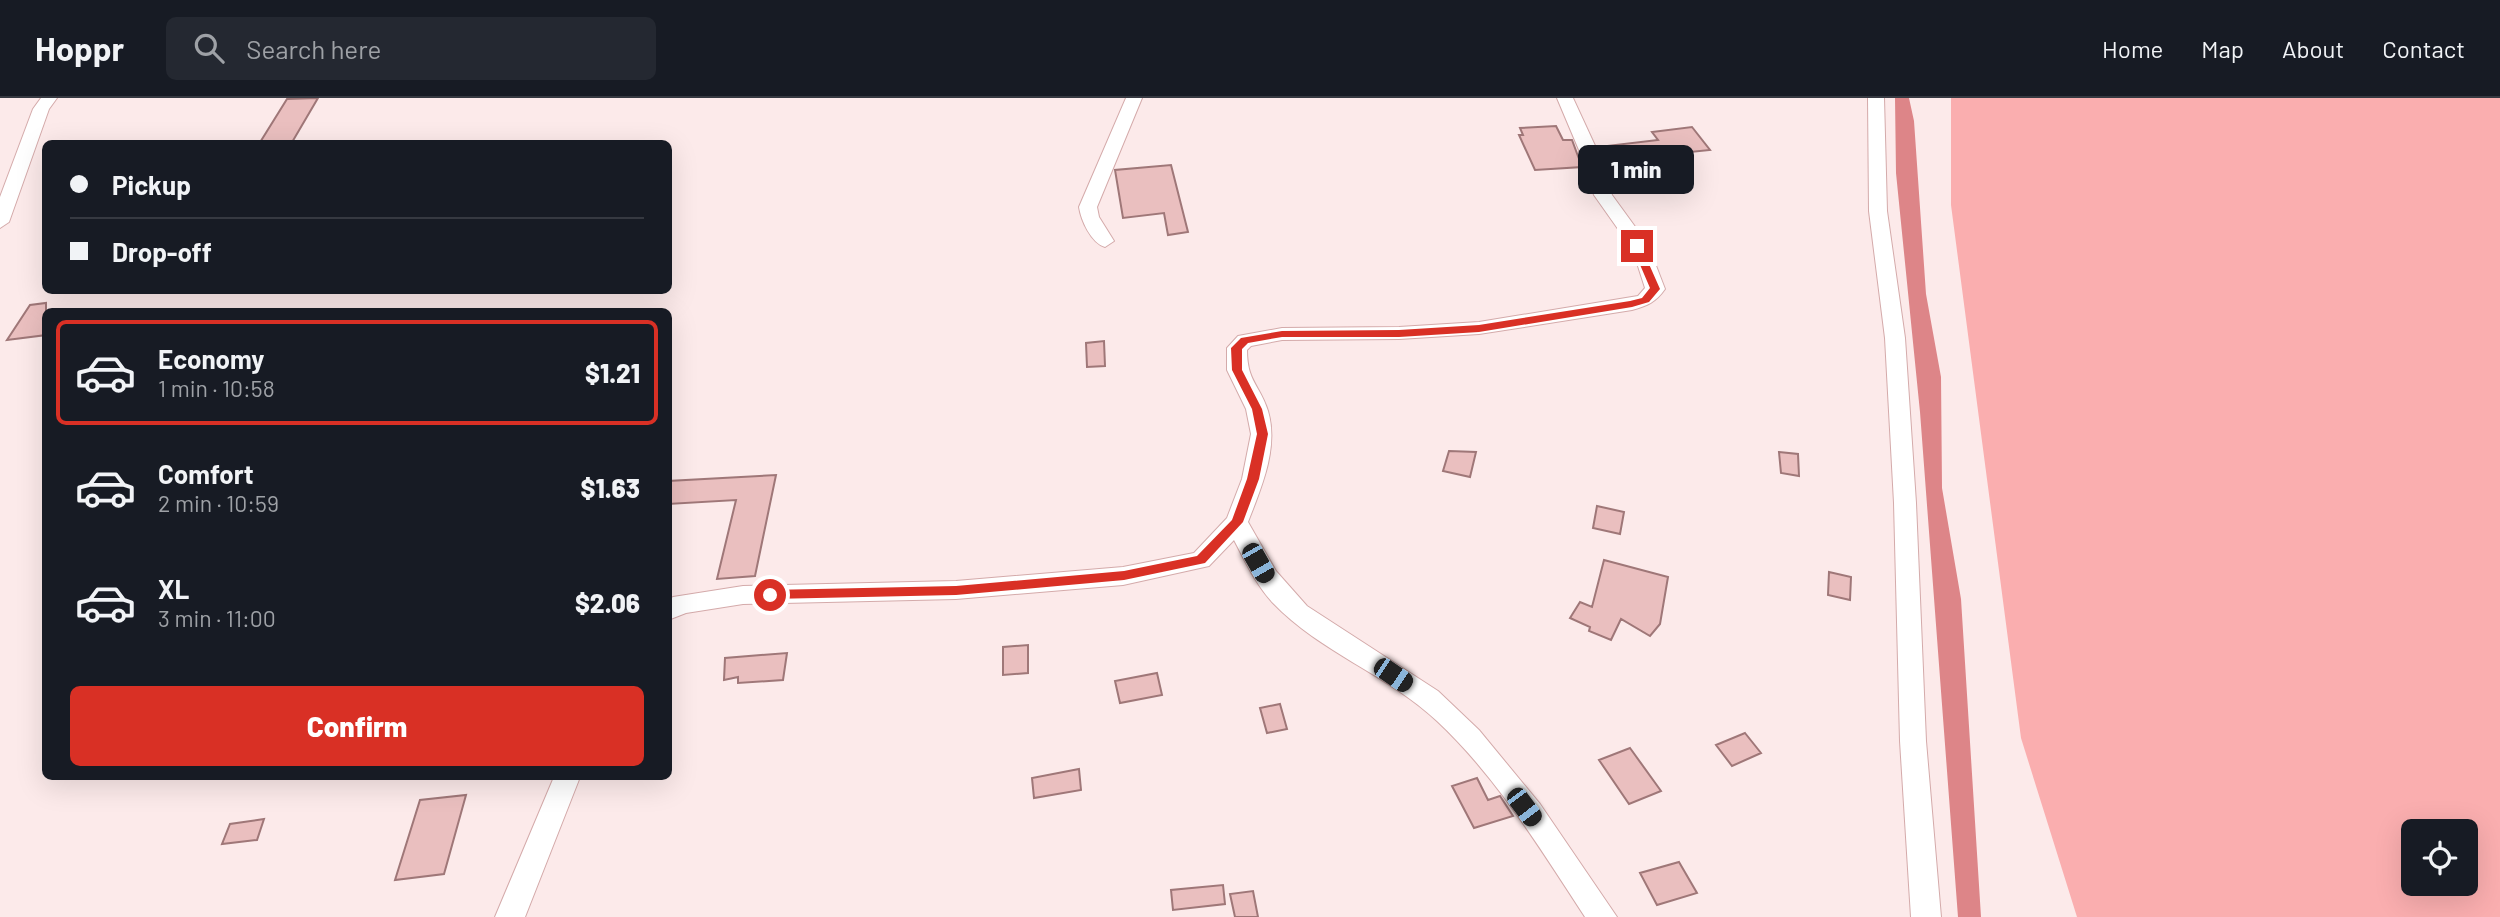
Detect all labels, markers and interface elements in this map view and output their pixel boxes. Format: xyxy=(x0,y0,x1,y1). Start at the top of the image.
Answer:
search box xyxy=(166,17,656,80)
text: Hoppr xyxy=(35,28,124,68)
icon: search xyxy=(190,29,228,67)
text: Search here xyxy=(246,33,381,64)
text: Home xyxy=(2102,34,2163,63)
text: Map xyxy=(2201,34,2244,63)
text: About xyxy=(2282,34,2344,63)
text: Contact xyxy=(2382,34,2465,63)
callout: 1 min xyxy=(1579,144,1695,194)
text: 1 min xyxy=(1611,155,1661,183)
text: Pickup xyxy=(112,169,191,200)
route end xyxy=(1621,230,1653,262)
text: Drop-off xyxy=(112,236,212,267)
icon: car xyxy=(74,341,137,404)
text: Economy xyxy=(158,343,264,374)
text: $1.21 xyxy=(585,357,640,388)
text: 1 min · 10:58 xyxy=(158,374,275,402)
icon: car xyxy=(74,456,137,519)
text: Comfort xyxy=(158,458,254,489)
text: $1.63 xyxy=(580,472,640,503)
text: 2 min · 10:59 xyxy=(158,489,279,517)
car xyxy=(1239,540,1278,586)
icon: car xyxy=(74,571,137,634)
text: XL xyxy=(158,573,189,604)
route start xyxy=(754,579,786,611)
text: $2.06 xyxy=(575,587,640,618)
text: 3 min · 11:00 xyxy=(158,604,276,632)
car xyxy=(1370,655,1417,695)
button: Confirm xyxy=(70,686,644,766)
car xyxy=(1503,784,1546,830)
map controls xyxy=(2401,819,2478,896)
button: locate xyxy=(2401,819,2478,896)

